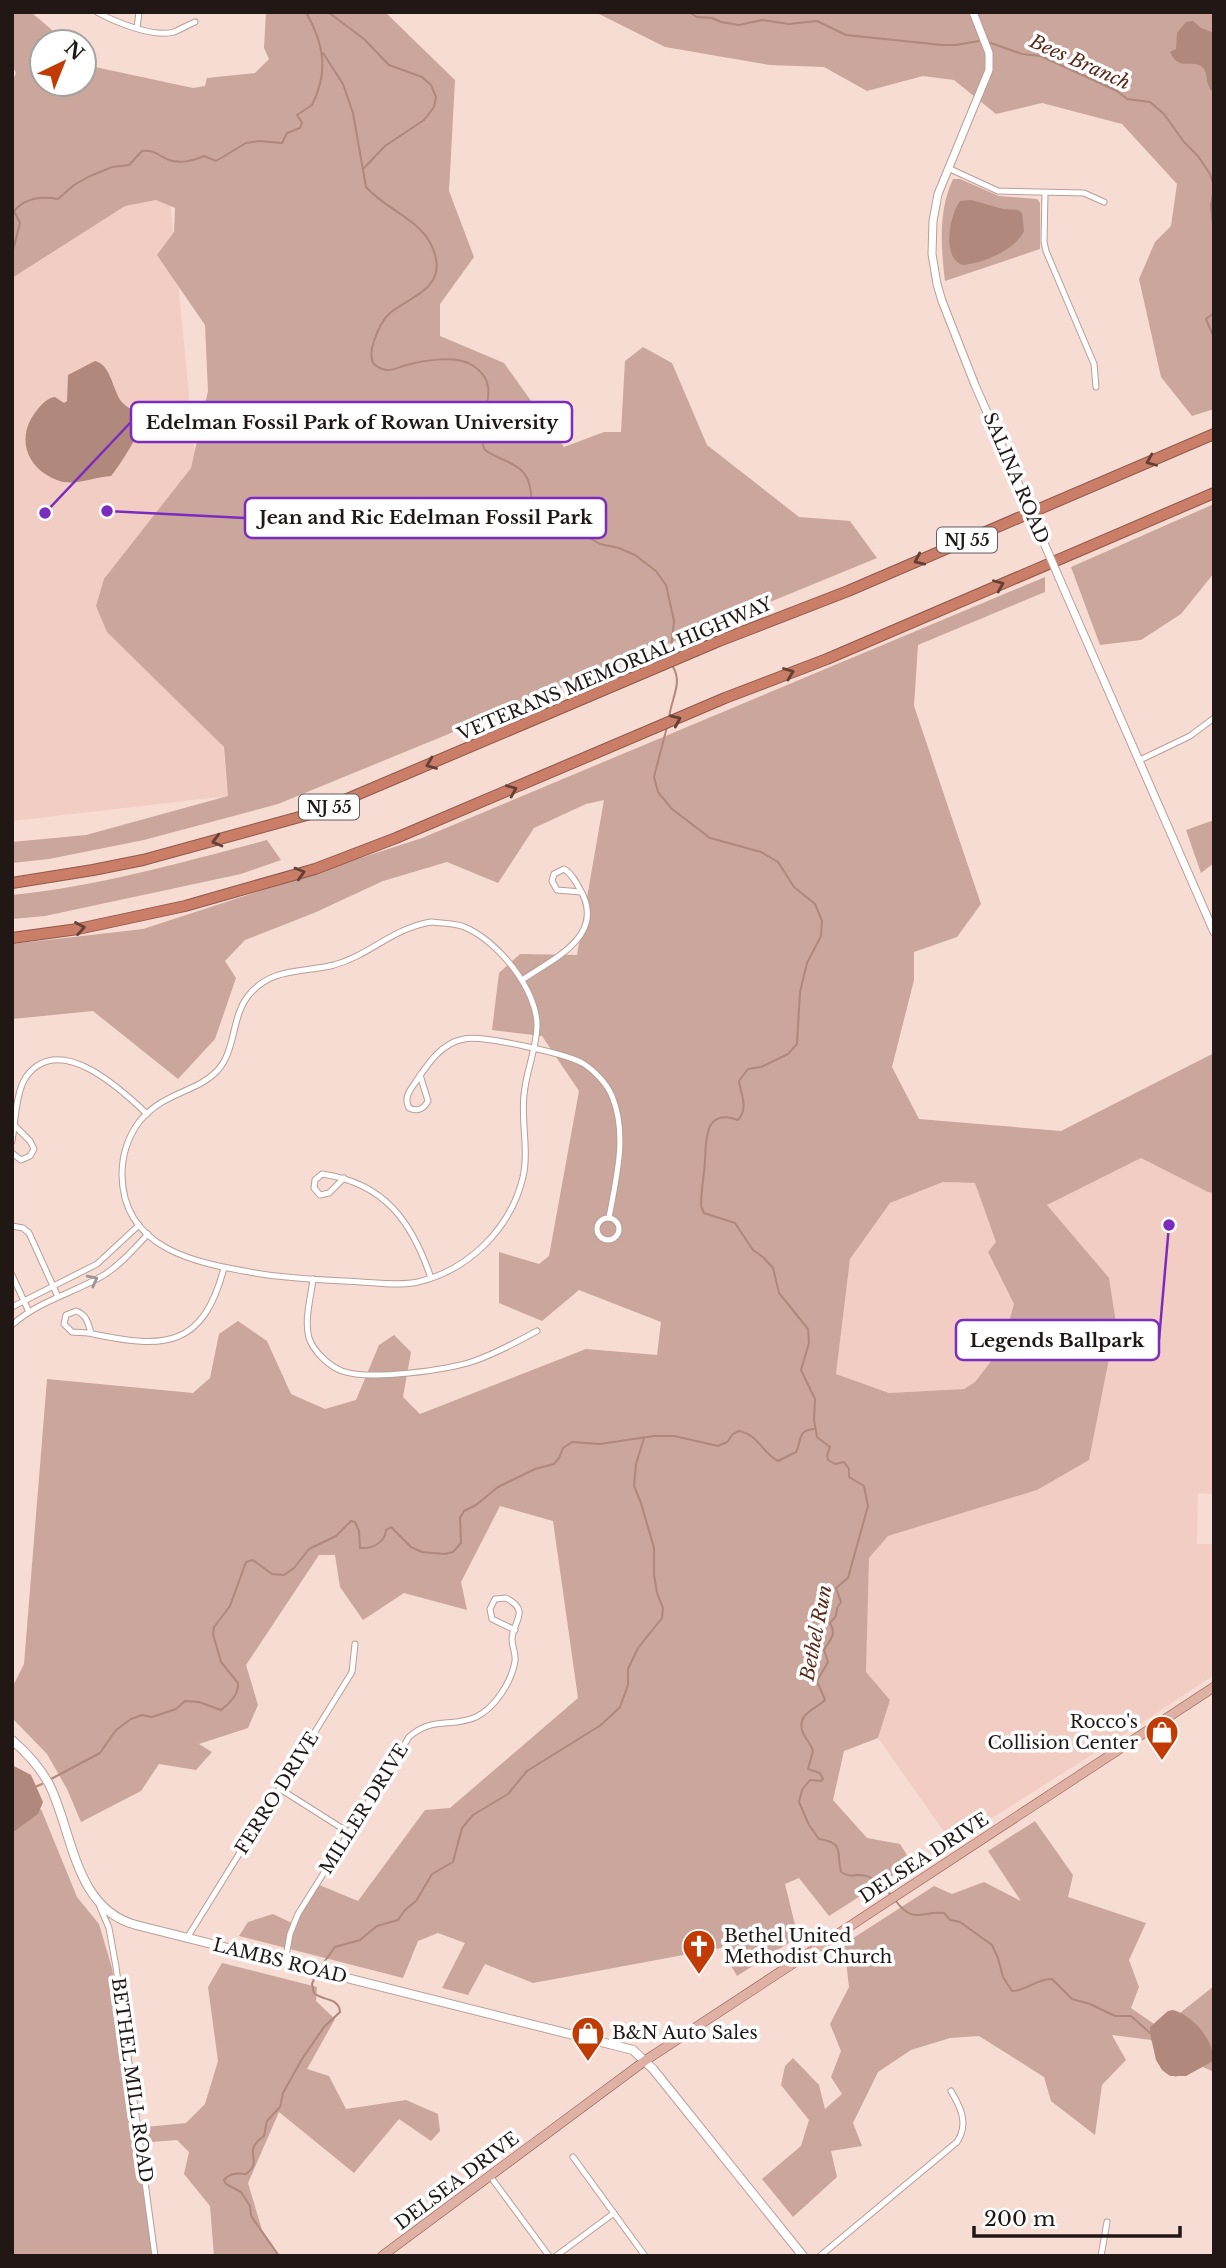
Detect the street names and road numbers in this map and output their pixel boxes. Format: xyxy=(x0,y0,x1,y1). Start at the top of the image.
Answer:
street label: SALINA ROAD xyxy=(978,409,1054,547)
road number: NJ 55 xyxy=(937,527,997,552)
street label: VETERANS MEMORIAL HIGHWAY xyxy=(453,592,776,746)
road number: NJ 55 xyxy=(299,794,359,820)
street label: FERRO DRIVE xyxy=(231,1728,323,1858)
street label: MILLER DRIVE xyxy=(315,1740,413,1878)
street label: DELSEA DRIVE xyxy=(855,1808,993,1908)
street label: LAMBS ROAD xyxy=(211,1934,349,1988)
street label: BETHEL MILL ROAD xyxy=(107,1976,157,2184)
street label: DELSEA DRIVE xyxy=(391,2127,523,2235)

